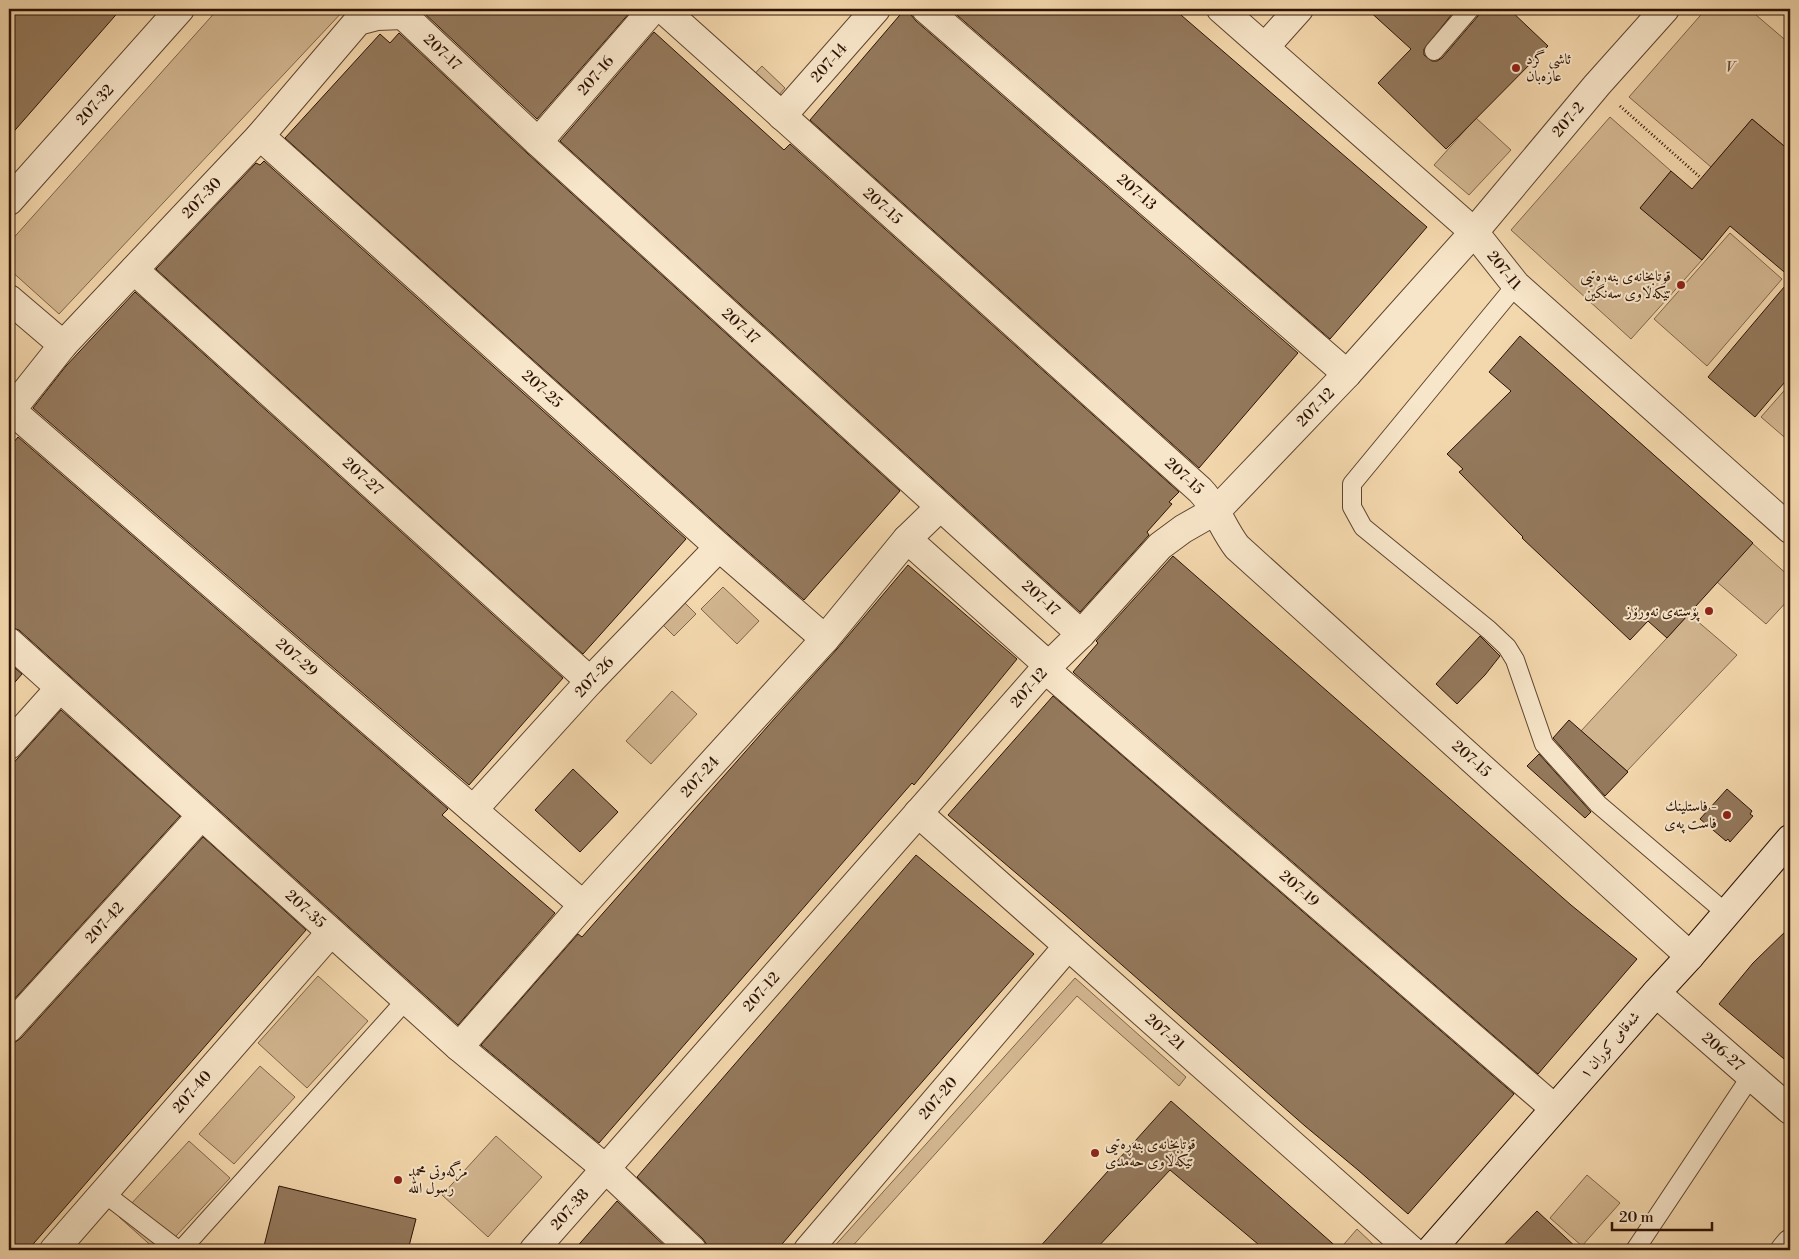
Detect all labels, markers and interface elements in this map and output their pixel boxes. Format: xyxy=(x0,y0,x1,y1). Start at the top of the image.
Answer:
street label: 207-17 xyxy=(420,30,465,75)
street label: 207-14 xyxy=(806,39,851,86)
place label: ئاشی گرد عازه‌بان xyxy=(1526,49,1571,86)
street label: 207-16 xyxy=(573,52,618,99)
park label: V xyxy=(1726,58,1738,77)
marker: ئاشی گرد عازه‌بان xyxy=(1510,62,1522,74)
street label: 207-32 xyxy=(72,80,118,129)
street label: 207-2 xyxy=(1548,98,1588,141)
street label: 207-13 xyxy=(1113,169,1160,214)
street label: 207-30 xyxy=(178,173,226,222)
street label: 207-15 xyxy=(859,183,906,228)
street label: 207-11 xyxy=(1483,247,1525,295)
place label: قوتابخانەی بنەڕەتیی تێکەڵاوی سەنگین xyxy=(1580,267,1671,303)
marker: قوتابخانەی بنەڕەتیی تێکەڵاوی سەنگین xyxy=(1675,279,1687,291)
street label: 207-17 xyxy=(718,304,764,348)
street label: 207-25 xyxy=(518,366,567,412)
street label: 207-12 xyxy=(1292,384,1338,431)
street label: 207-27 xyxy=(339,453,387,499)
street label: 207-15 xyxy=(1161,454,1208,498)
street label: 207-17 xyxy=(1018,576,1064,620)
place label: پۆسته‌ی نه‌ورۆز xyxy=(1624,602,1700,622)
marker: پۆسته‌ی نه‌ورۆز xyxy=(1703,605,1715,617)
street label: 207-29 xyxy=(272,634,322,681)
street label: 207-26 xyxy=(570,653,618,701)
street label: 207-12 xyxy=(1006,664,1051,711)
street label: 207-15 xyxy=(1448,736,1495,781)
street label: 207-24 xyxy=(676,752,723,801)
place label: فاستلینك - فاست په‌ی xyxy=(1664,797,1717,834)
marker: فاستلینك - فاست په‌ی xyxy=(1721,809,1733,821)
street label: 207-19 xyxy=(1276,866,1323,911)
street label: 207-35 xyxy=(281,886,330,932)
street label: 207-42 xyxy=(81,898,128,947)
street label: 207-12 xyxy=(739,968,784,1015)
street label: شەقامی کوران ١ xyxy=(1576,1008,1644,1082)
street label: 207-21 xyxy=(1141,1009,1189,1055)
street label: 206-27 xyxy=(1698,1028,1748,1075)
street label: 207-40 xyxy=(168,1066,216,1117)
street label: 207-20 xyxy=(915,1073,961,1123)
place label: قوتابخانەی بنەڕەتیی تێکەڵاوی حەمدی xyxy=(1105,1135,1196,1171)
marker: قوتابخانەی بنەڕەتیی تێکەڵاوی حەمدی xyxy=(1089,1147,1101,1159)
place label: مزگەوتی محمد رسول الله xyxy=(408,1160,468,1198)
marker: مزگەوتی محمد رسول الله xyxy=(392,1174,404,1186)
street label: 207-38 xyxy=(546,1185,593,1234)
scale bar xyxy=(1612,1199,1712,1231)
text: 20 m xyxy=(1619,1208,1654,1227)

